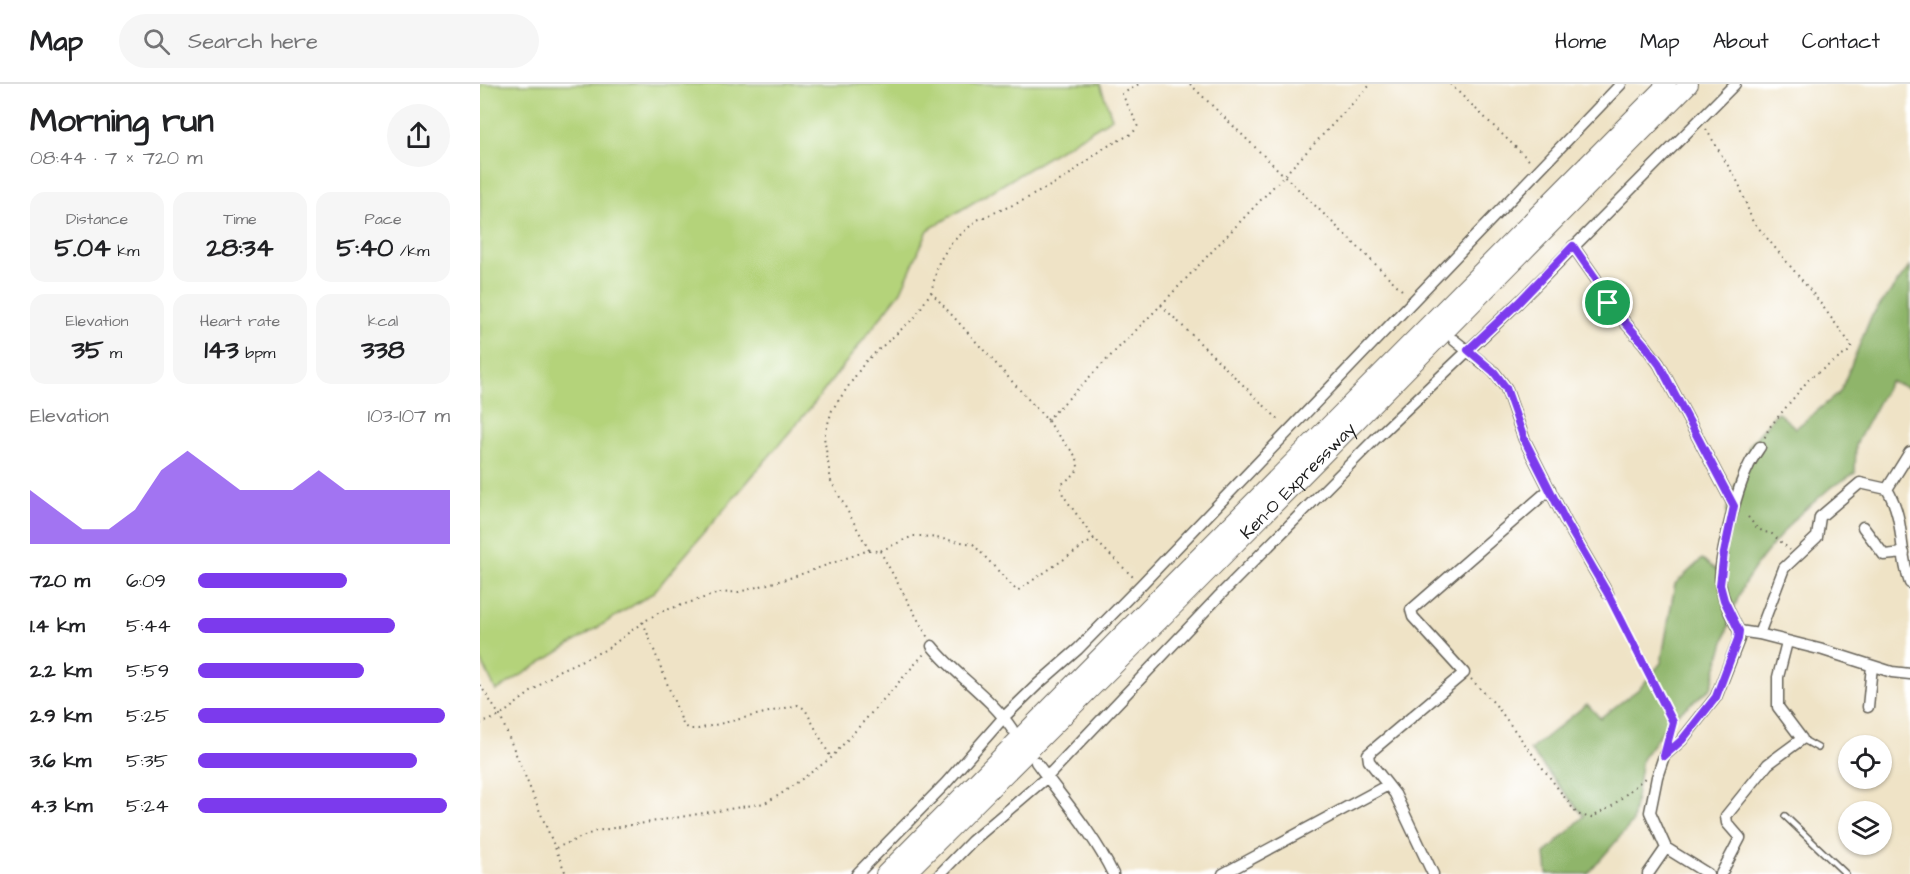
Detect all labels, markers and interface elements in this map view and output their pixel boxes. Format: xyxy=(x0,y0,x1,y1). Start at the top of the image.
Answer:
search box xyxy=(119,14,539,68)
text: Map xyxy=(30,22,83,61)
icon: search xyxy=(140,25,173,58)
text: Search here xyxy=(188,26,318,57)
text: Home xyxy=(1555,27,1607,56)
text: Map xyxy=(1640,27,1680,56)
text: About xyxy=(1713,27,1769,56)
text: Contact xyxy=(1802,27,1880,56)
text: Morning run xyxy=(30,98,214,144)
button: share xyxy=(387,104,450,167)
text: 08:44 · 7 × 720 m xyxy=(30,144,203,172)
text: Distance xyxy=(66,208,128,230)
text: Time xyxy=(223,208,257,230)
text: Pace xyxy=(364,208,402,230)
text: 5.04 xyxy=(55,230,111,266)
text: 28:34 xyxy=(206,230,274,266)
text: 5:40 xyxy=(337,230,393,266)
text: km xyxy=(111,240,139,262)
text: /km xyxy=(393,240,429,262)
pin xyxy=(1582,277,1633,328)
icon: arrive xyxy=(1591,286,1624,319)
text: Elevation xyxy=(66,310,128,332)
text: Heart rate xyxy=(200,310,280,332)
text: kcal xyxy=(368,310,398,332)
text: 35 xyxy=(72,332,103,368)
text: 143 xyxy=(204,332,239,368)
text: 338 xyxy=(361,332,405,368)
text: m xyxy=(103,342,122,364)
text: bpm xyxy=(239,342,276,364)
text: Elevation xyxy=(30,402,109,430)
text: 103–107 m xyxy=(367,402,450,430)
street label: Ken-O Expressway xyxy=(1234,416,1362,544)
text: 720 m xyxy=(30,567,90,595)
text: 6:09 xyxy=(126,567,166,595)
text: 1.4 km xyxy=(30,612,85,640)
text: 5:44 xyxy=(126,612,171,640)
text: 2.2 km xyxy=(30,657,92,685)
text: 5:59 xyxy=(126,657,169,685)
text: 2.9 km xyxy=(30,702,92,730)
text: 5:25 xyxy=(126,702,169,730)
map controls xyxy=(1838,735,1892,855)
button: locate xyxy=(1838,735,1892,789)
text: 3.6 km xyxy=(30,747,91,775)
text: 5:35 xyxy=(126,747,168,775)
text: 4.3 km xyxy=(30,792,92,820)
text: 5:24 xyxy=(126,792,169,820)
button: layers xyxy=(1838,801,1892,855)

